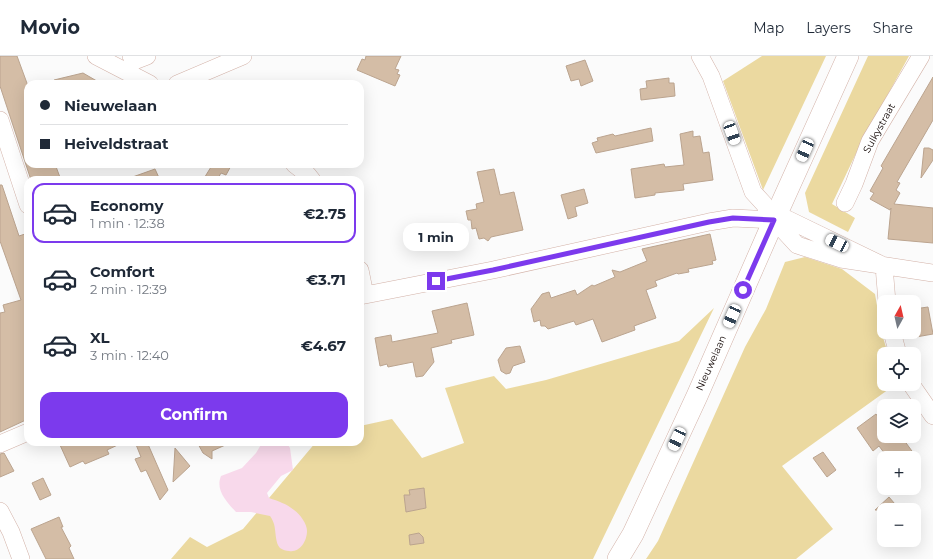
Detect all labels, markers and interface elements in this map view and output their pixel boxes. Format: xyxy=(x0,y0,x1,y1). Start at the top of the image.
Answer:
text: Movio xyxy=(20,16,80,39)
text: Map xyxy=(753,19,784,37)
text: Layers xyxy=(806,19,851,37)
text: Share xyxy=(873,19,913,37)
text: Nieuwelaan xyxy=(64,96,157,115)
street label: Sulkystraat xyxy=(860,101,898,155)
car xyxy=(722,120,742,146)
text: Heiveldstraat xyxy=(64,134,169,153)
car xyxy=(795,137,815,163)
icon: car xyxy=(42,195,78,231)
text: Economy xyxy=(90,196,163,215)
text: €2.75 xyxy=(303,204,346,223)
text: 1 min · 12:38 xyxy=(90,215,165,231)
callout: 1 min xyxy=(403,223,469,251)
text: 1 min xyxy=(418,229,454,245)
car xyxy=(824,232,850,254)
icon: car xyxy=(42,261,78,297)
text: Comfort xyxy=(90,262,155,281)
text: €3.71 xyxy=(306,270,346,289)
route end xyxy=(427,272,445,290)
text: 2 min · 12:39 xyxy=(90,281,167,297)
route start xyxy=(734,281,752,299)
north arrow xyxy=(877,295,921,339)
map controls xyxy=(877,295,921,547)
car xyxy=(722,303,742,329)
icon: car xyxy=(42,327,78,363)
text: XL xyxy=(90,328,109,347)
street label: Nieuwelaan xyxy=(693,333,729,393)
text: €4.67 xyxy=(301,336,346,355)
text: 3 min · 12:40 xyxy=(90,347,169,363)
button: locate xyxy=(877,347,921,391)
button: Confirm xyxy=(40,392,348,438)
button: layers xyxy=(877,399,921,443)
car xyxy=(666,426,688,452)
button: + xyxy=(877,451,921,495)
button: − xyxy=(877,503,921,547)

